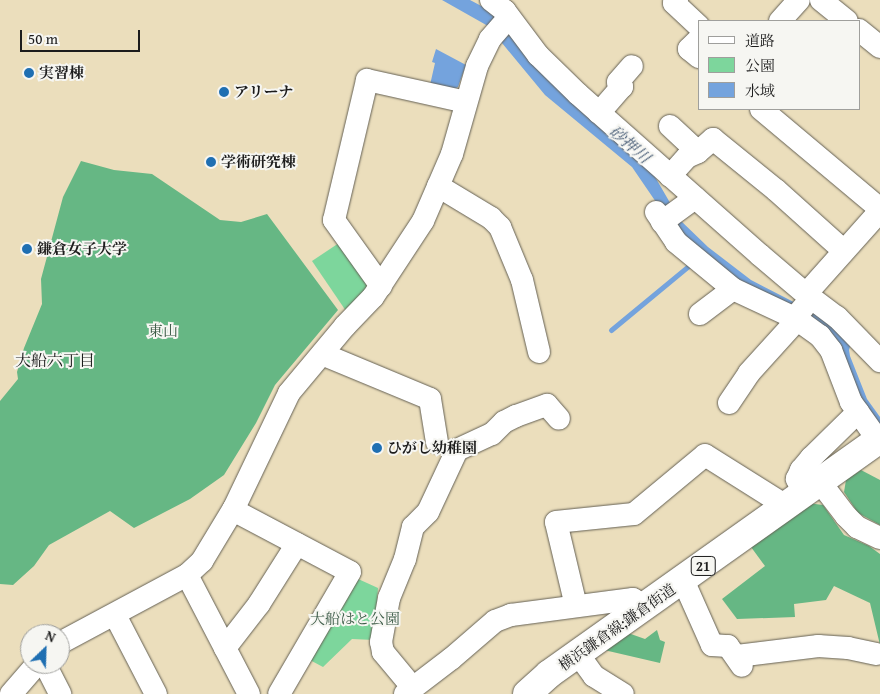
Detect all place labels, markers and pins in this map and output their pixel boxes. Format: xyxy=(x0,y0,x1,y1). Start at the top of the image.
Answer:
place label: 実習棟 xyxy=(39,64,84,82)
marker: 実習棟 xyxy=(23,67,35,79)
place label: アリーナ xyxy=(234,83,294,101)
marker: アリーナ xyxy=(218,86,230,98)
place label: 学術研究棟 xyxy=(221,153,296,171)
marker: 学術研究棟 xyxy=(205,156,217,168)
place label: 鎌倉女子大学 xyxy=(37,240,127,258)
marker: 鎌倉女子大学 xyxy=(21,243,33,255)
place label: ひがし幼稚園 xyxy=(387,439,477,457)
marker: ひがし幼稚園 xyxy=(371,442,383,454)

